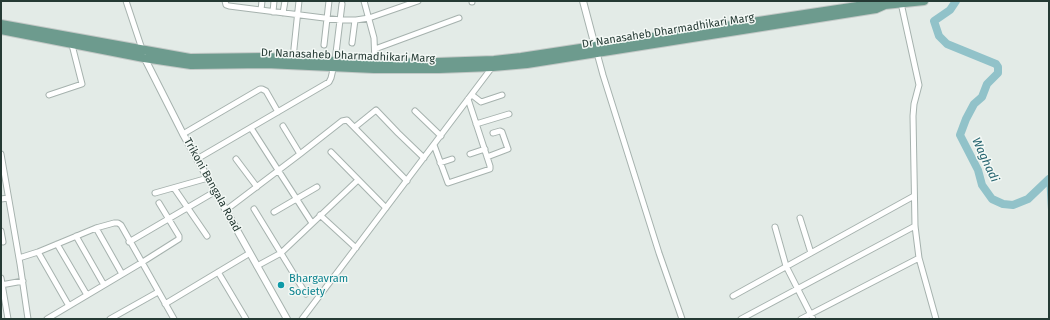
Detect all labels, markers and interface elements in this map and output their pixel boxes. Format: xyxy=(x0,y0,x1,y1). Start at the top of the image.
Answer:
street label: Dr Nanasaheb Dharmadhikari Marg xyxy=(581,11,755,51)
street label: Dr Nanasaheb Dharmadhikari Marg xyxy=(261,46,435,66)
water label: Waghadi xyxy=(968,135,1002,185)
street label: Trikoni Bangala Road xyxy=(181,136,243,234)
place label: Bhargavram Society xyxy=(289,272,348,298)
marker: Bhargavram Society xyxy=(276,280,286,290)

